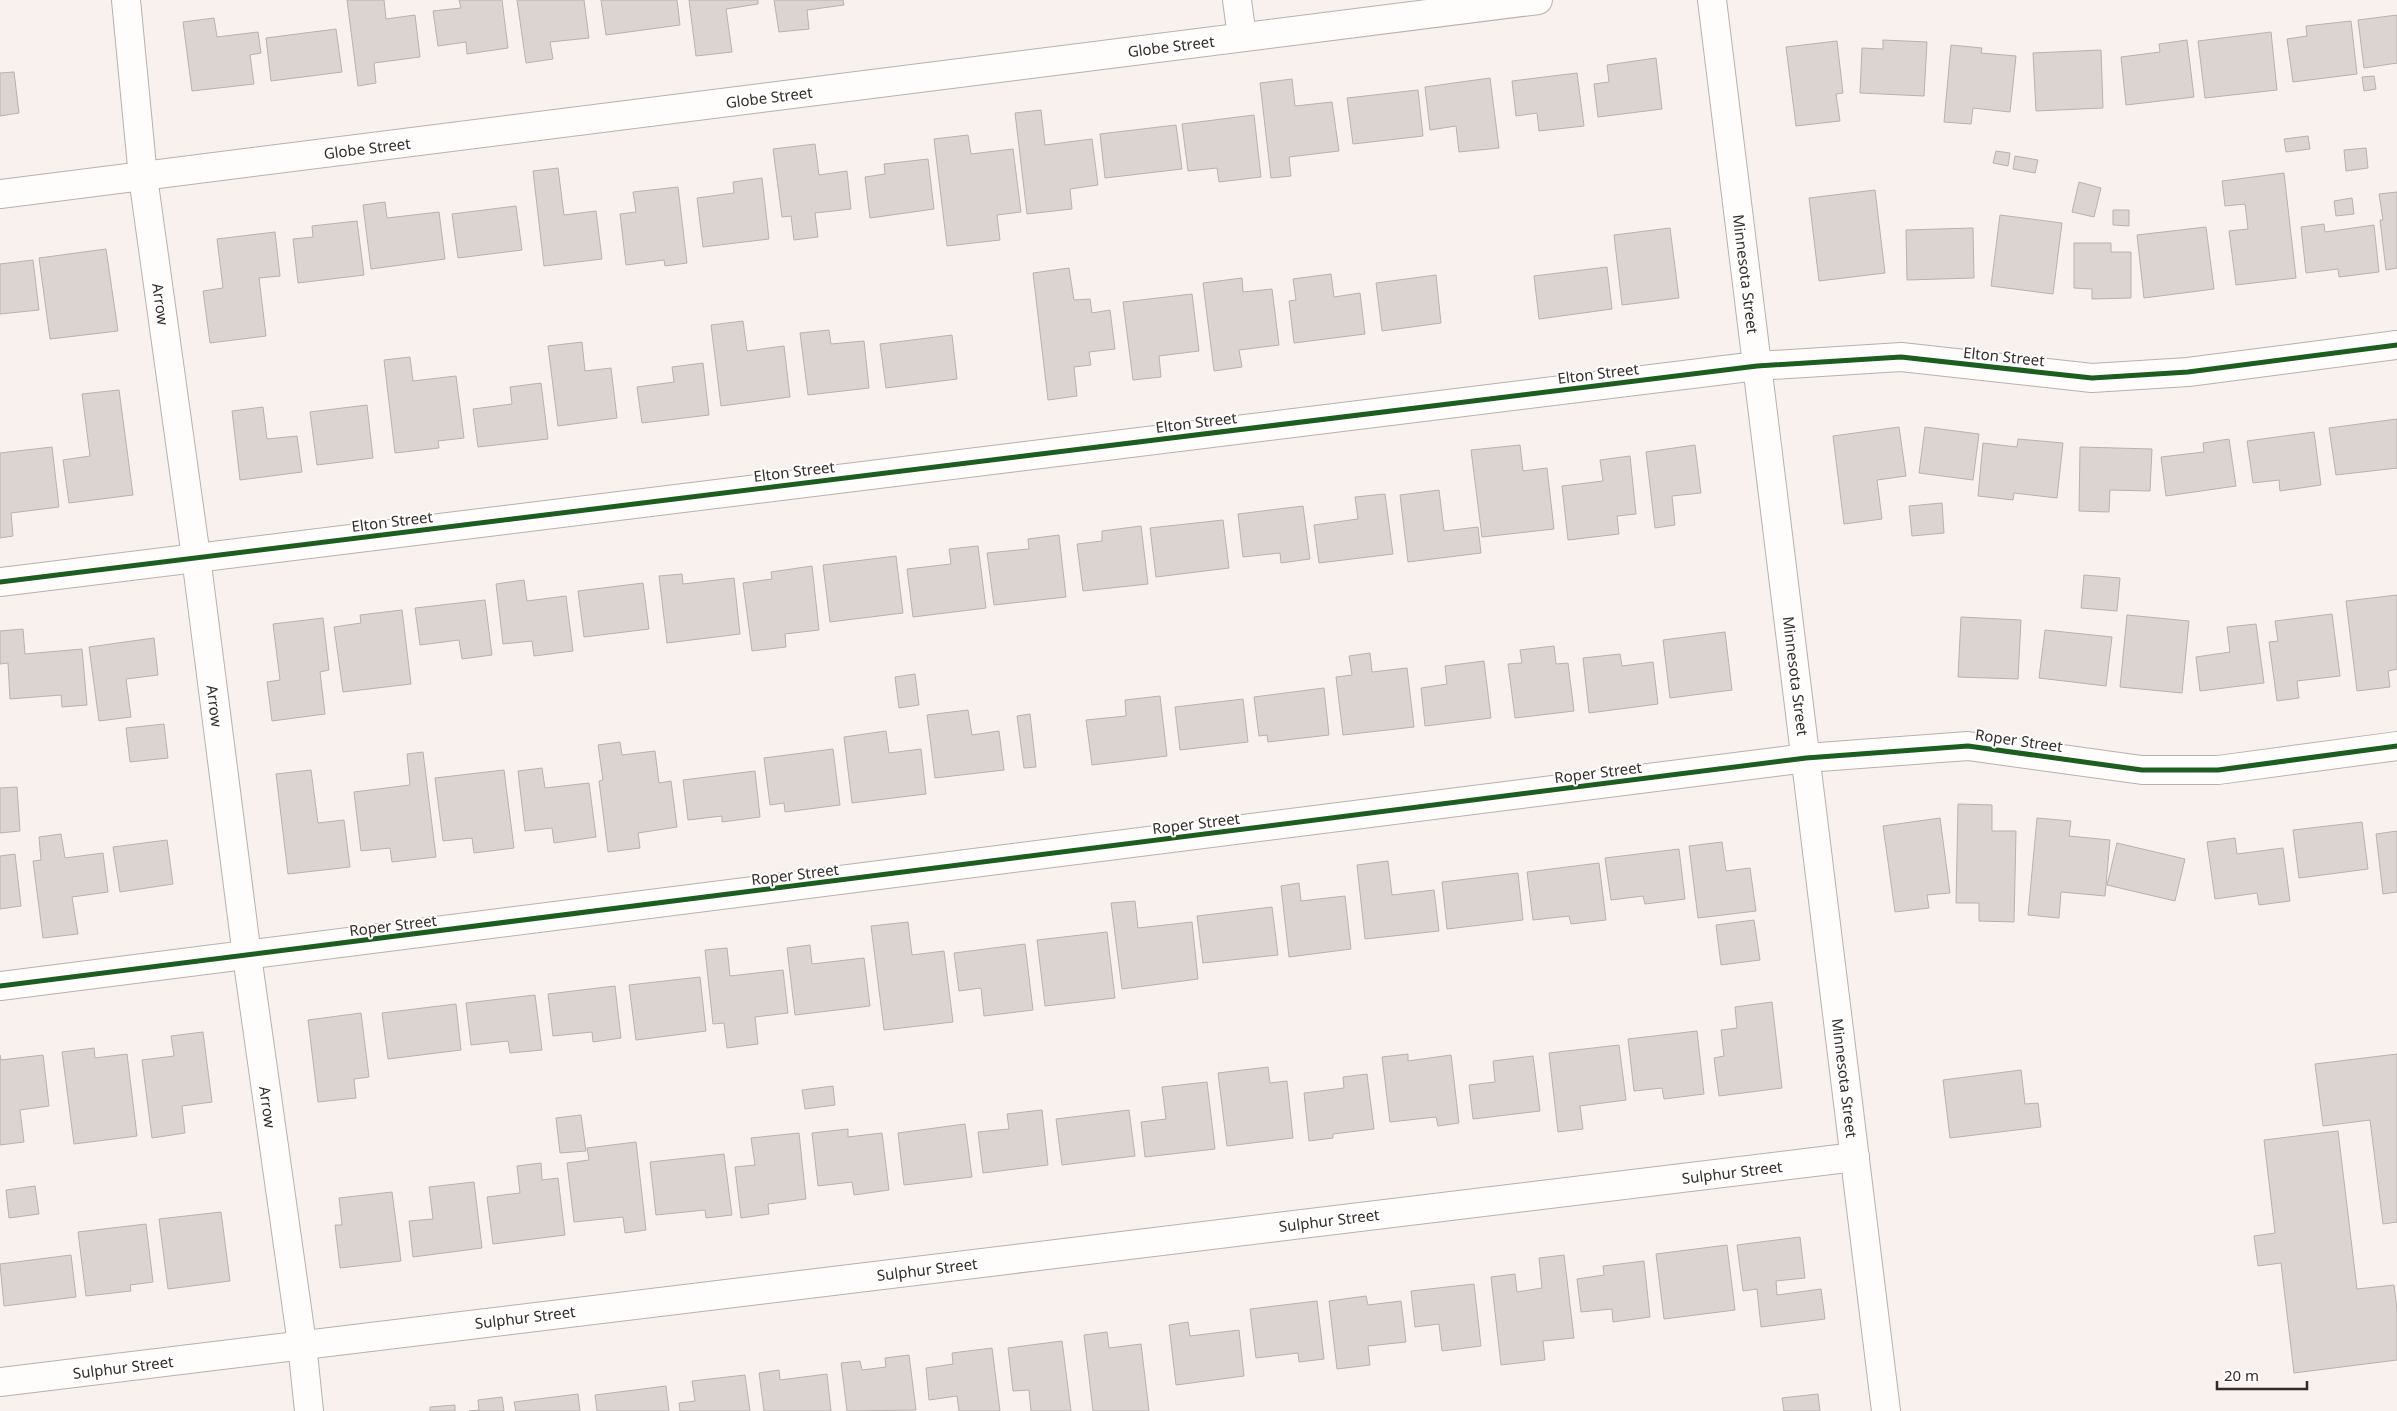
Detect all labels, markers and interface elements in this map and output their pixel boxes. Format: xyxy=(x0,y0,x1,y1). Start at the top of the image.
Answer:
street label: Globe Street xyxy=(1126,31,1216,61)
street label: Globe Street xyxy=(724,82,814,112)
street label: Globe Street xyxy=(322,133,412,163)
street label: Minnesota Street xyxy=(1729,213,1763,336)
street label: Arrow xyxy=(148,282,174,327)
street label: Elton Street xyxy=(1962,342,2046,370)
street label: Elton Street xyxy=(1556,358,1640,388)
street label: Elton Street xyxy=(1154,407,1238,437)
street label: Elton Street xyxy=(752,456,836,486)
street label: Elton Street xyxy=(350,506,434,536)
street label: Minnesota Street xyxy=(1779,615,1813,738)
street label: Arrow xyxy=(203,684,228,728)
street label: Roper Street xyxy=(1974,724,2065,756)
street label: Roper Street xyxy=(1553,757,1643,787)
street label: Roper Street xyxy=(1151,808,1241,838)
street label: Roper Street xyxy=(750,859,840,889)
street label: Roper Street xyxy=(348,910,438,940)
street label: Minnesota Street xyxy=(1828,1017,1862,1140)
street label: Arrow xyxy=(255,1085,281,1130)
street label: Sulphur Street xyxy=(1681,1156,1784,1188)
street label: Sulphur Street xyxy=(1278,1204,1381,1236)
street label: Sulphur Street xyxy=(876,1253,979,1285)
street label: Sulphur Street xyxy=(474,1301,577,1333)
street label: Sulphur Street xyxy=(72,1351,175,1383)
scale bar xyxy=(2217,1358,2307,1390)
text: 20 m xyxy=(2224,1365,2259,1385)

